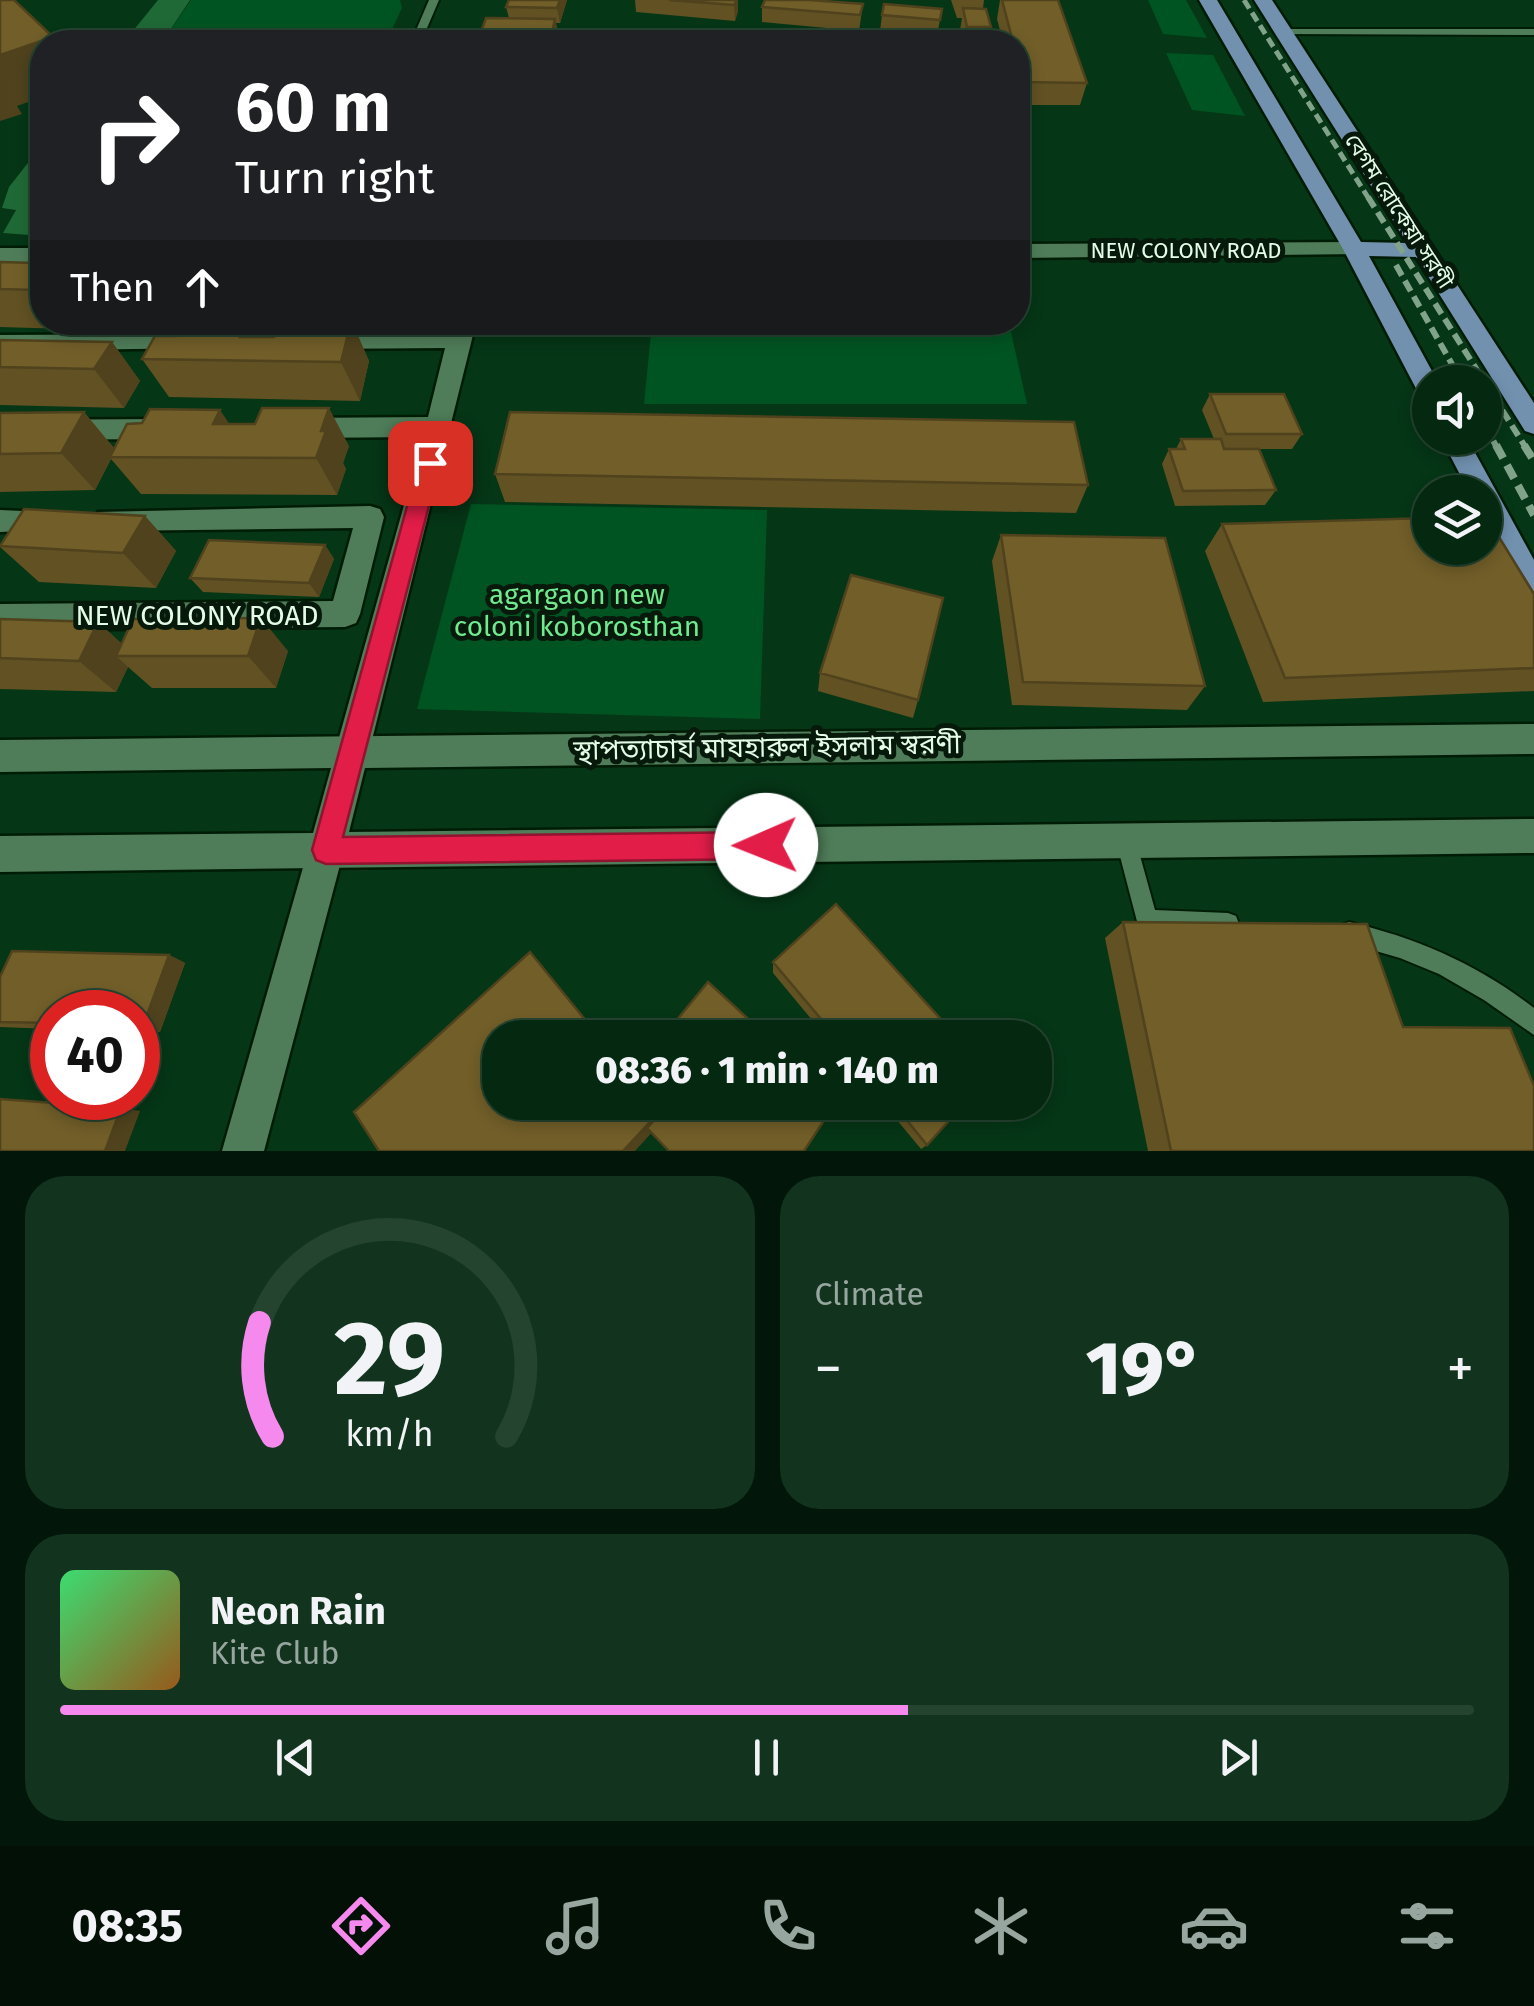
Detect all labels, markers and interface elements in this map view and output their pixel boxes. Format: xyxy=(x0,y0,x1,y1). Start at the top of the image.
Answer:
text: 60 m xyxy=(235,66,391,150)
icon: right xyxy=(70,70,200,200)
street label: বেগম রোকেয়া সরণী xyxy=(1339,129,1460,294)
text: Turn right xyxy=(235,151,434,205)
street label: NEW COLONY ROAD xyxy=(1091,237,1281,264)
icon: ahead xyxy=(175,260,230,315)
text: Then xyxy=(70,265,155,311)
map controls xyxy=(1412,365,1502,565)
button: sound xyxy=(1412,365,1502,455)
pin xyxy=(388,421,473,506)
icon: arrive xyxy=(403,436,458,491)
button: layers xyxy=(1412,475,1502,565)
park label: agargaon new coloni koborosthan xyxy=(454,578,700,643)
street label: NEW COLONY ROAD xyxy=(75,599,319,632)
street label: স্থাপত্যাচার্য মাযহারুল ইসলাম স্বরণী xyxy=(572,726,961,767)
position arrow xyxy=(714,793,818,897)
speed limit sign: 40 xyxy=(30,990,160,1120)
text: 08:36 · 1 min · 140 m xyxy=(595,1047,939,1093)
text: Climate xyxy=(815,1275,924,1313)
text: 29 xyxy=(334,1297,445,1422)
text: 19° xyxy=(1086,1324,1203,1414)
text: − xyxy=(815,1336,842,1402)
text: + xyxy=(1447,1336,1474,1402)
text: km/h xyxy=(346,1413,434,1455)
text: Neon Rain xyxy=(210,1588,386,1634)
text: Kite Club xyxy=(210,1634,339,1672)
icon: previous xyxy=(268,1730,323,1785)
icon: pause xyxy=(739,1730,794,1785)
icon: next xyxy=(1211,1730,1266,1785)
icon: directions xyxy=(326,1891,396,1961)
icon: music xyxy=(540,1891,610,1961)
icon: phone xyxy=(753,1891,823,1961)
icon: climate xyxy=(966,1891,1036,1961)
icon: car xyxy=(1179,1891,1249,1961)
icon: filters xyxy=(1392,1891,1462,1961)
text: 08:35 xyxy=(72,1899,183,1953)

